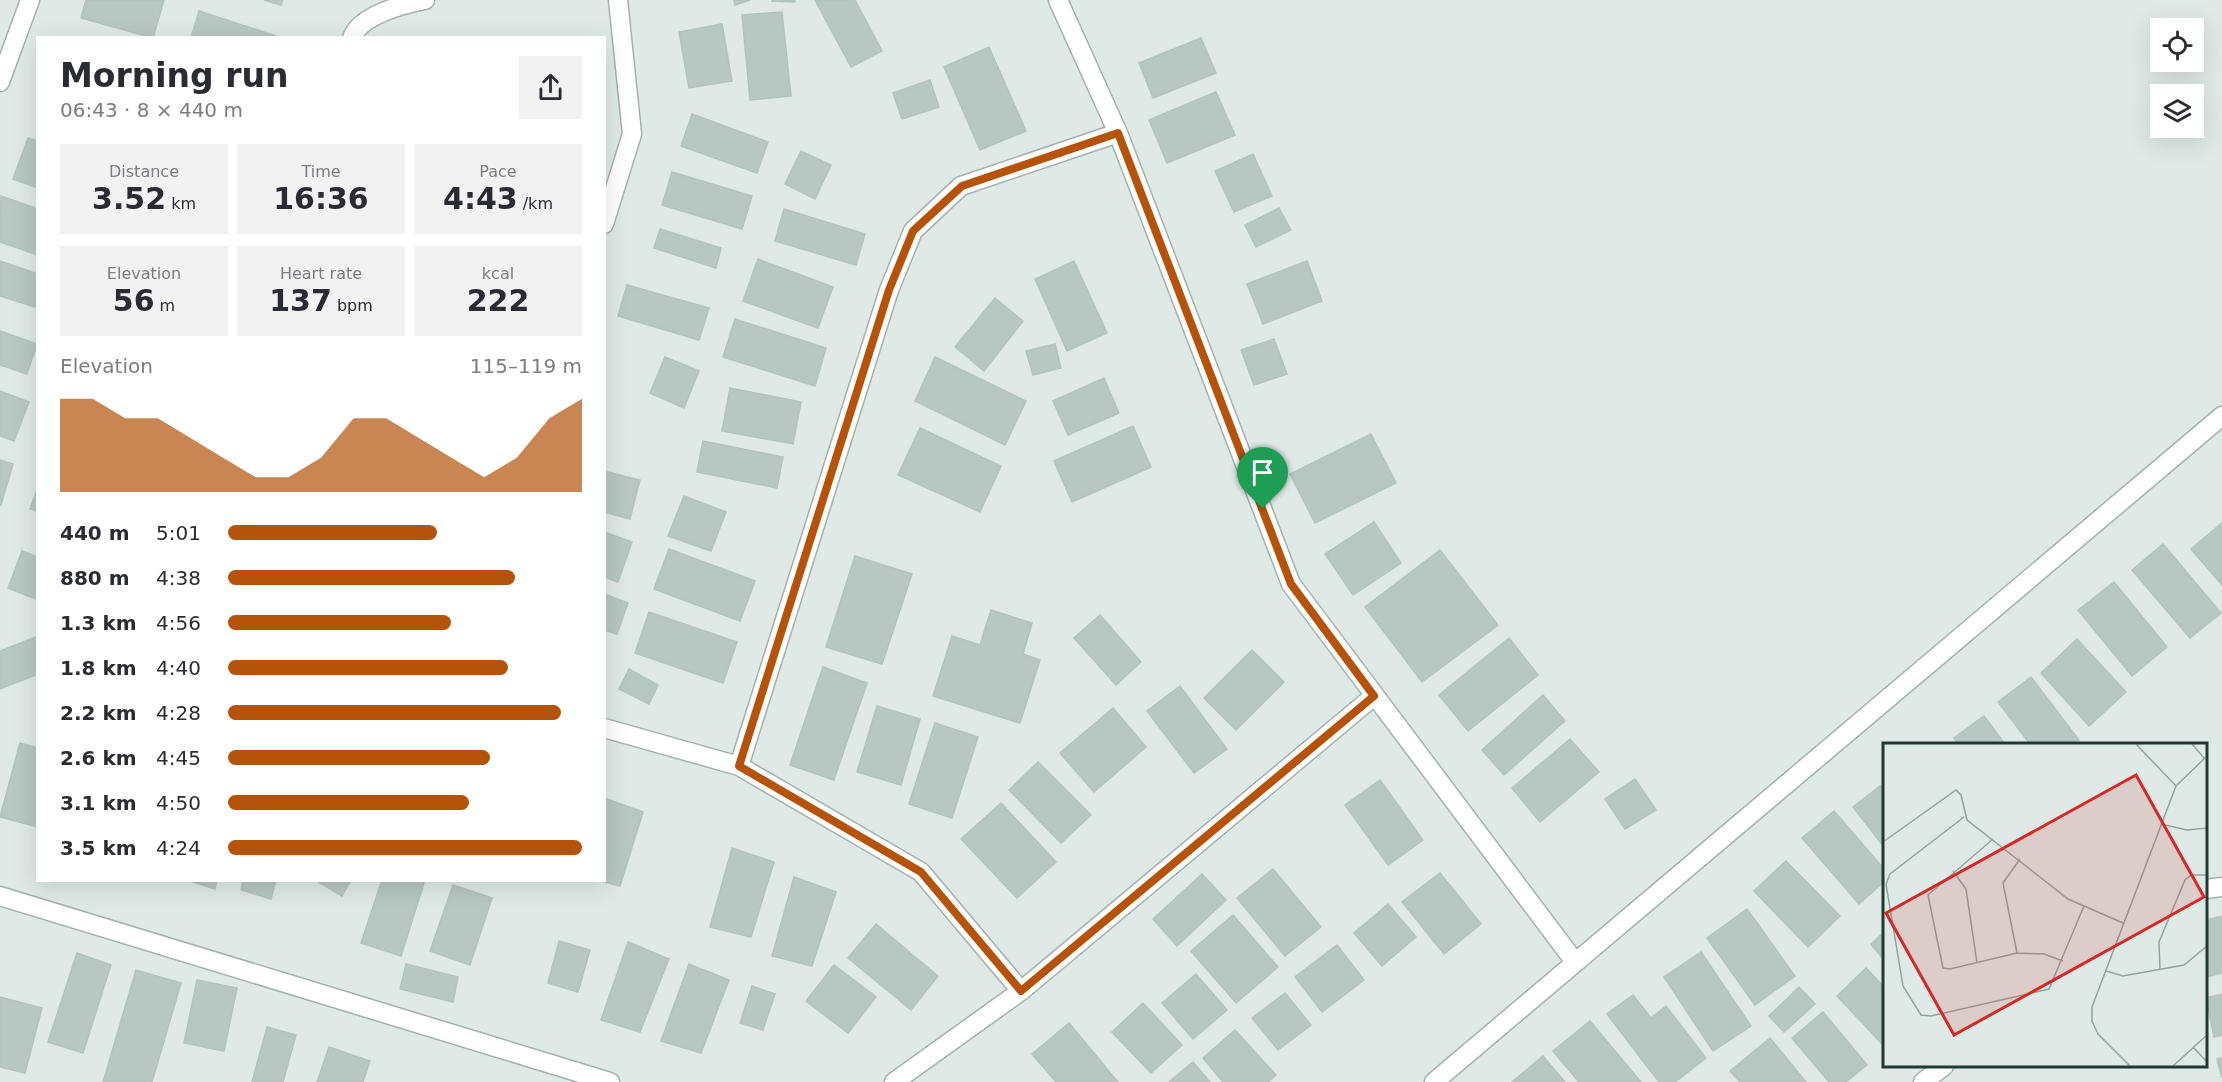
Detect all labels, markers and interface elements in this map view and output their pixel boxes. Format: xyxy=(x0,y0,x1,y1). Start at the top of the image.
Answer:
map controls xyxy=(2150,18,2204,138)
button: locate xyxy=(2150,18,2204,72)
text: Morning run xyxy=(60,56,288,95)
button: share xyxy=(519,56,582,119)
button: layers xyxy=(2150,84,2204,138)
text: 06:43 · 8 × 440 m xyxy=(60,98,243,122)
text: Distance xyxy=(109,162,179,181)
text: Time xyxy=(301,162,341,181)
text: Pace xyxy=(479,162,517,181)
text: 3.52 xyxy=(92,181,166,216)
text: 16:36 xyxy=(273,181,369,216)
text: 4:43 xyxy=(443,181,518,216)
text: km xyxy=(166,194,196,213)
text: /km xyxy=(518,194,553,213)
text: Elevation xyxy=(107,264,181,283)
text: Heart rate xyxy=(280,264,362,283)
text: kcal xyxy=(482,264,514,283)
text: 56 xyxy=(113,283,155,318)
text: 137 xyxy=(269,283,332,318)
text: 222 xyxy=(467,283,529,318)
text: m xyxy=(155,296,175,315)
text: bpm xyxy=(332,296,373,315)
text: Elevation xyxy=(60,354,153,378)
text: 115–119 m xyxy=(470,354,582,378)
pin xyxy=(1237,447,1288,509)
icon: arrive xyxy=(1246,456,1279,489)
text: 440 m xyxy=(60,521,130,545)
text: 5:01 xyxy=(156,521,201,545)
text: 880 m xyxy=(60,566,130,590)
text: 4:38 xyxy=(156,566,201,590)
text: 1.3 km xyxy=(60,611,137,635)
text: 4:56 xyxy=(156,611,201,635)
text: 1.8 km xyxy=(60,656,137,680)
text: 4:40 xyxy=(156,656,201,680)
text: 2.2 km xyxy=(60,701,137,725)
text: 4:28 xyxy=(156,701,201,725)
inset map xyxy=(1883,743,2207,1067)
text: 2.6 km xyxy=(60,746,137,770)
text: 4:45 xyxy=(156,746,201,770)
text: 3.1 km xyxy=(60,791,137,815)
text: 4:50 xyxy=(156,791,201,815)
text: 3.5 km xyxy=(60,836,137,860)
text: 4:24 xyxy=(156,836,201,860)

